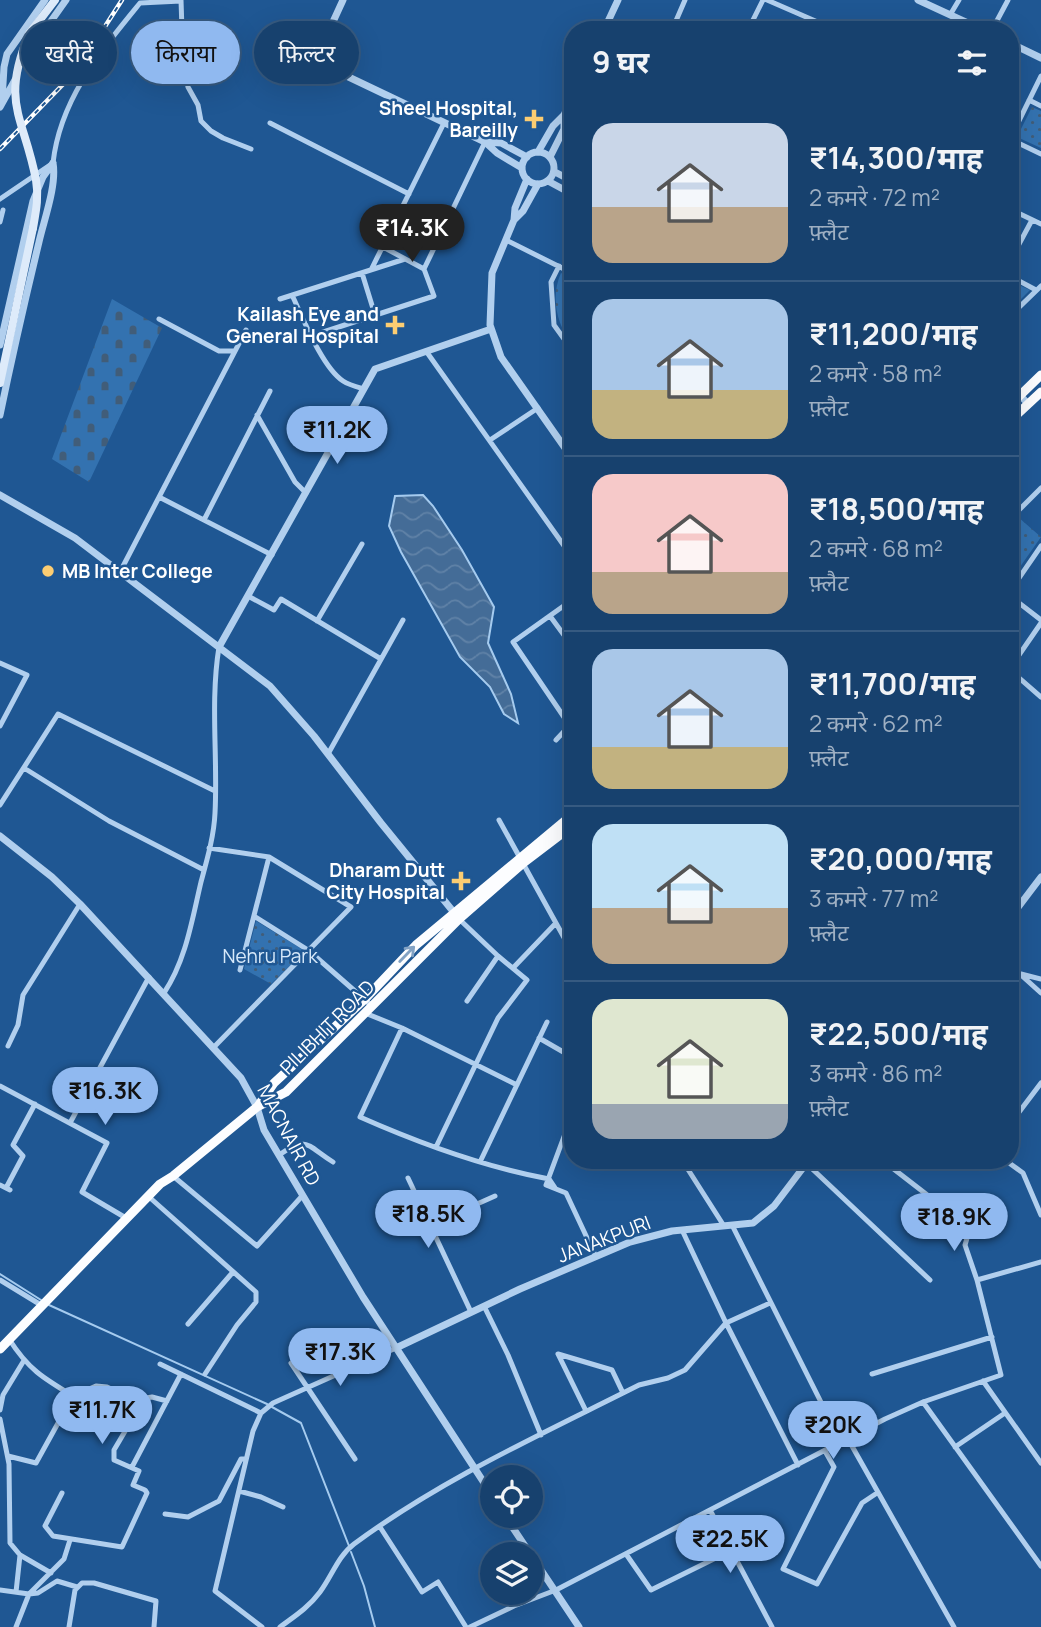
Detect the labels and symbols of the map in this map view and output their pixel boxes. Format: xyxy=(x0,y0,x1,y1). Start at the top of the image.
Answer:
place label: Sheel Hospital, Bareilly xyxy=(379,95,518,143)
marker: Sheel Hospital, Bareilly xyxy=(524,109,544,129)
pin: ₹14.3K xyxy=(355,204,469,264)
place label: Kailash Eye and General Hospital xyxy=(226,301,379,349)
marker: Kailash Eye and General Hospital xyxy=(385,315,405,335)
pin: ₹11.2K xyxy=(280,406,394,466)
place label: MB Inter College xyxy=(62,558,213,584)
marker: MB Inter College xyxy=(40,563,56,579)
place label: Dharam Dutt City Hospital xyxy=(326,857,445,905)
marker: Dharam Dutt City Hospital xyxy=(451,871,471,891)
park label: Nehru Park xyxy=(222,943,318,969)
one-way arrow xyxy=(399,946,416,963)
street label: PILIBHIT ROAD xyxy=(274,974,380,1080)
pin: ₹16.3K xyxy=(48,1068,162,1127)
street label: MACNAIR RD xyxy=(251,1080,327,1190)
pin: ₹18.5K xyxy=(371,1190,485,1250)
pin: ₹18.9K xyxy=(897,1194,1011,1253)
street label: JANAKPURI xyxy=(554,1209,654,1269)
pin: ₹17.3K xyxy=(283,1328,397,1388)
pin: ₹11.7K xyxy=(45,1386,159,1446)
pin: ₹20K xyxy=(792,1402,874,1461)
pin: ₹22.5K xyxy=(673,1516,787,1575)

